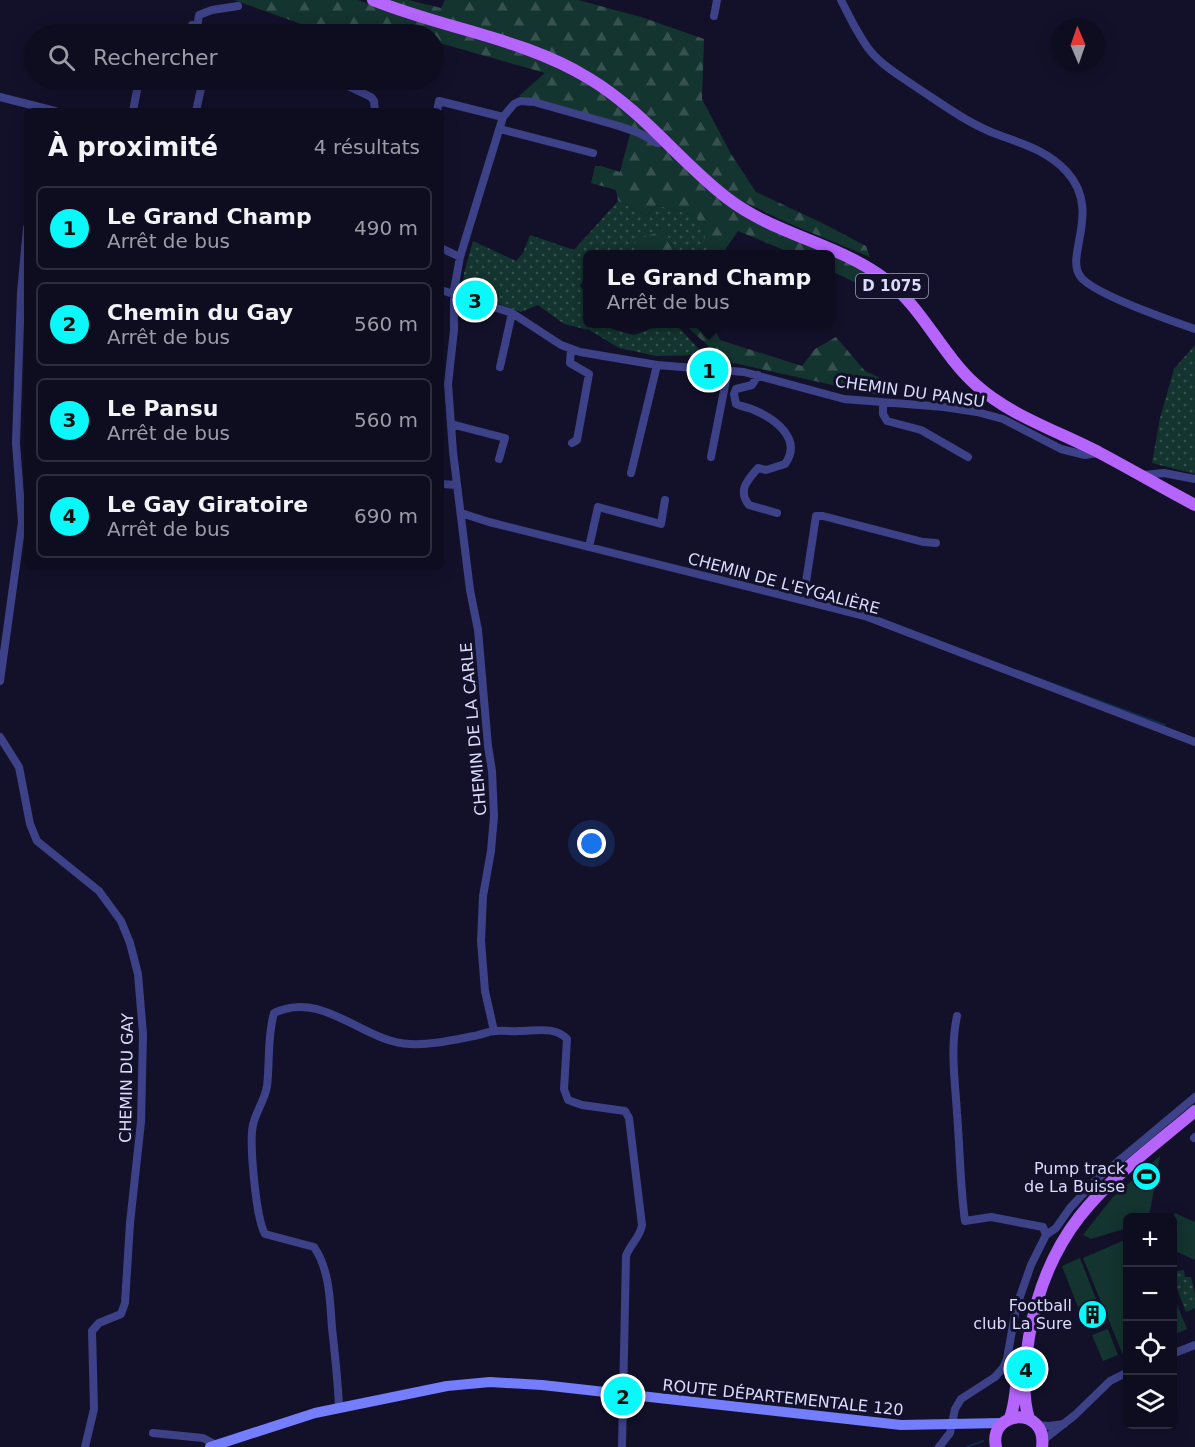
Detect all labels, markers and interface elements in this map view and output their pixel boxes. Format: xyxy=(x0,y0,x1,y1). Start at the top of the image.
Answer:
north arrow xyxy=(1051,18,1105,72)
search box xyxy=(24,24,444,90)
icon: search xyxy=(45,41,78,74)
text: Rechercher xyxy=(93,45,218,70)
text: À proximité xyxy=(48,132,218,162)
text: 4 résultats xyxy=(314,135,420,159)
text: Le Grand Champ xyxy=(107,204,312,229)
text: 1 xyxy=(63,216,76,240)
text: 490 m xyxy=(354,216,418,240)
text: Arrêt de bus xyxy=(107,229,230,253)
popup xyxy=(583,250,835,328)
text: Le Grand Champ xyxy=(607,265,811,290)
road number: D 1075 xyxy=(856,274,928,298)
pin: 3 xyxy=(456,278,494,322)
text: Arrêt de bus xyxy=(607,290,730,314)
text: Chemin du Gay xyxy=(107,300,293,325)
text: 2 xyxy=(63,312,76,336)
text: 560 m xyxy=(354,312,418,336)
text: Arrêt de bus xyxy=(107,325,230,349)
pin: 1 xyxy=(690,348,728,392)
street label: CHEMIN DU PANSU xyxy=(834,372,986,411)
text: Le Pansu xyxy=(107,396,218,421)
text: 3 xyxy=(63,408,76,432)
text: 560 m xyxy=(354,408,418,432)
text: Arrêt de bus xyxy=(107,421,230,445)
text: Le Gay Giratoire xyxy=(107,492,308,517)
text: 4 xyxy=(63,504,76,528)
text: 690 m xyxy=(354,504,418,528)
text: Arrêt de bus xyxy=(107,517,230,541)
street label: CHEMIN DE L'EYGALIÈRE xyxy=(686,549,882,618)
street label: CHEMIN DE LA CARLE xyxy=(456,641,491,816)
your location xyxy=(577,829,606,858)
street label: CHEMIN DU GAY xyxy=(116,1013,137,1143)
place label: Pump track de La Buisse xyxy=(1024,1159,1126,1196)
sports icon: Pump track de La Buisse xyxy=(1130,1161,1162,1193)
map controls xyxy=(1123,1213,1177,1429)
button: + xyxy=(1123,1213,1177,1267)
button: − xyxy=(1123,1267,1177,1321)
place label: Football club La Sure xyxy=(973,1296,1072,1333)
building icon: Football club La Sure xyxy=(1077,1298,1109,1330)
button: locate xyxy=(1123,1321,1177,1375)
pin: 4 xyxy=(1006,1346,1046,1392)
pin: 2 xyxy=(604,1374,642,1418)
street label: ROUTE DÉPARTEMENTALE 120 xyxy=(662,1375,904,1420)
button: layers xyxy=(1123,1375,1177,1429)

